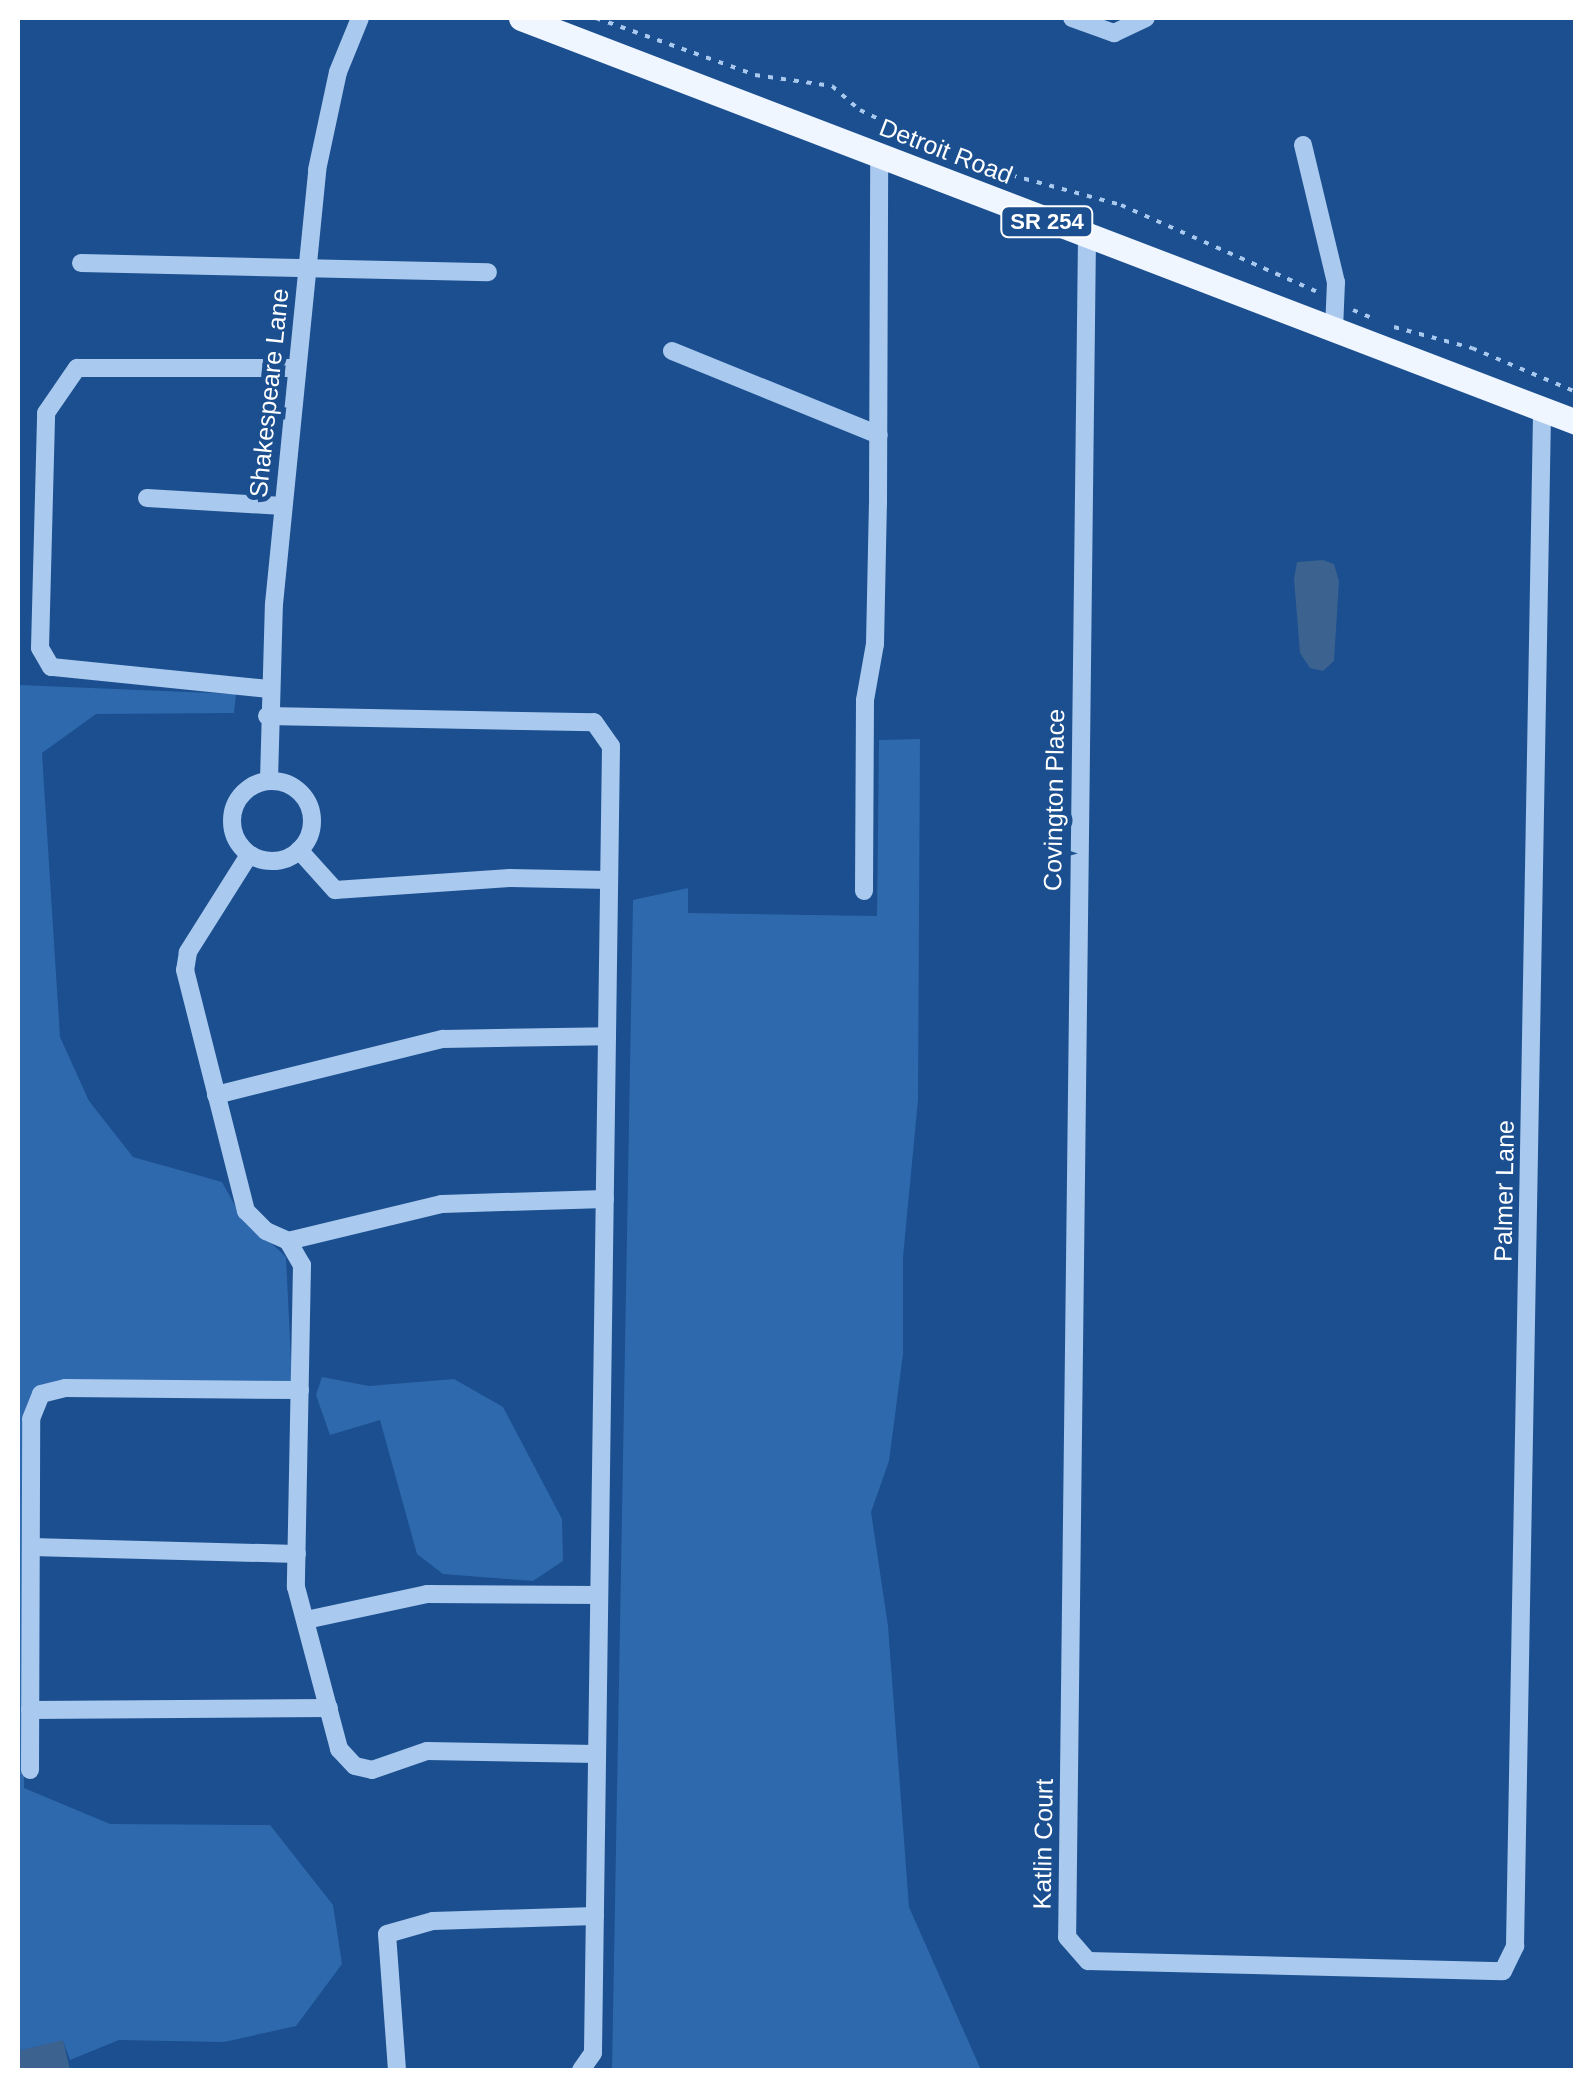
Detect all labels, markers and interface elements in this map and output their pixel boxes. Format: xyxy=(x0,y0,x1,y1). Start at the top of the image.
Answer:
street label: Detroit Road xyxy=(875,112,1017,190)
road number: SR 254 xyxy=(1000,205,1094,239)
street label: Shakespeare Lane xyxy=(243,287,295,499)
street label: Covington Place xyxy=(1037,709,1071,891)
street label: Palmer Lane xyxy=(1488,1120,1520,1262)
street label: Katlin Court xyxy=(1027,1778,1059,1910)

